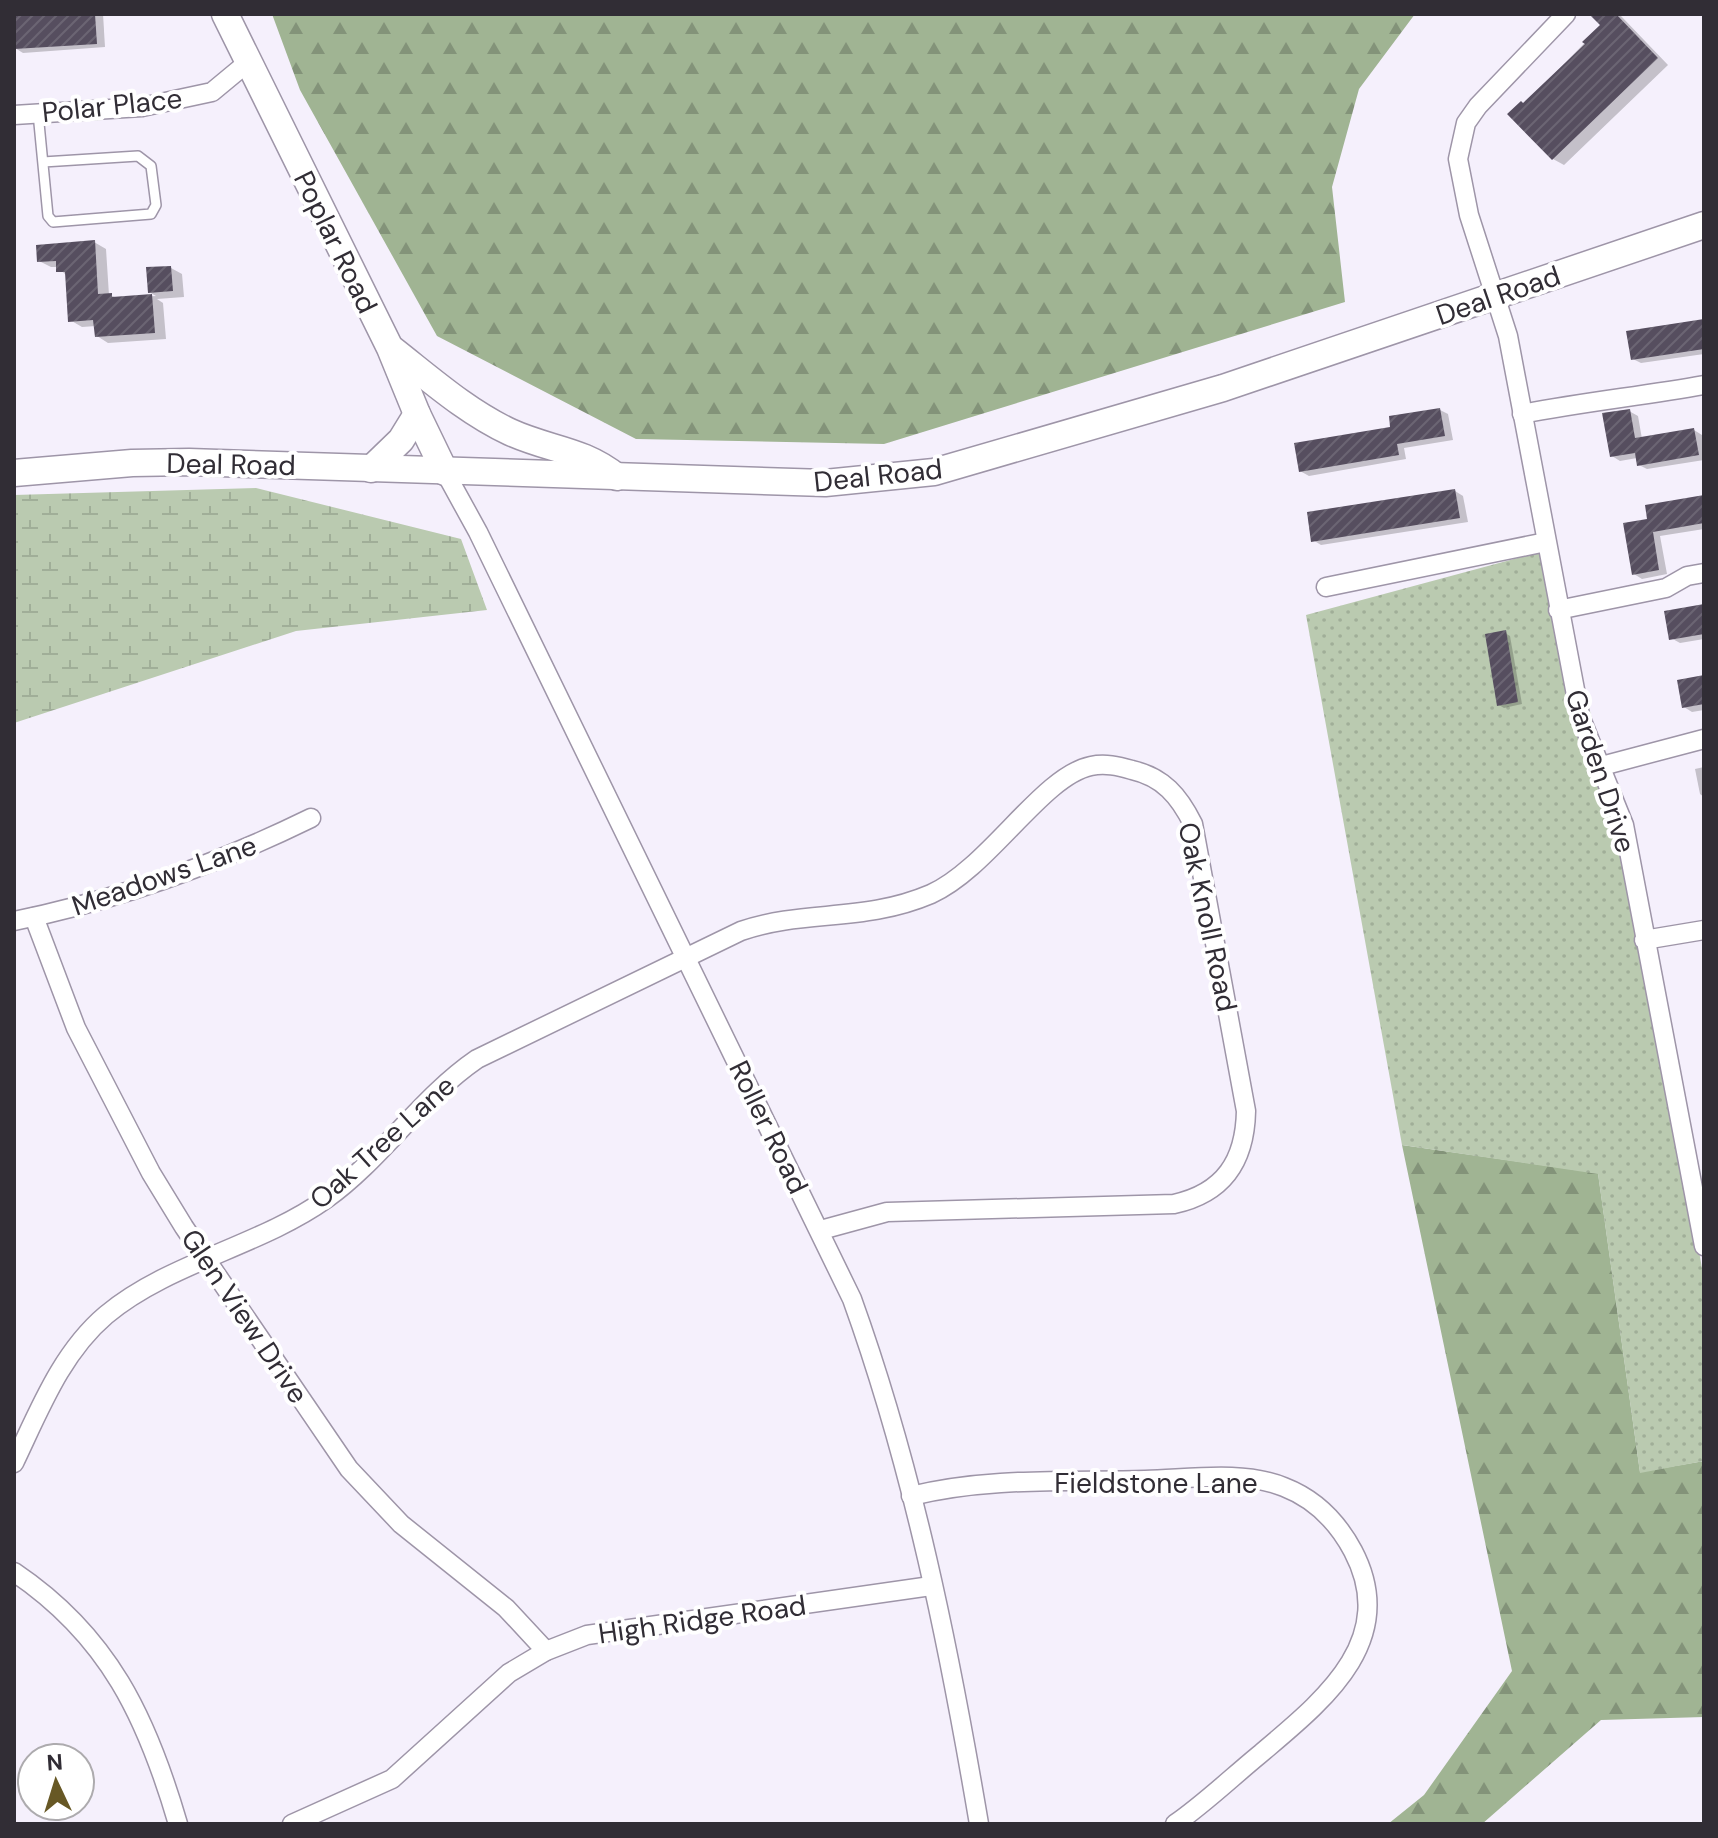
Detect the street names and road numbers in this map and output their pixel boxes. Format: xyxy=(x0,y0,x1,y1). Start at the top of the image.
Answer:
street label: Polar Place xyxy=(40,80,184,131)
street label: Poplar Road xyxy=(285,165,386,320)
street label: Deal Road xyxy=(1431,257,1565,334)
street label: Deal Road xyxy=(166,445,296,484)
street label: Deal Road xyxy=(812,450,944,501)
street label: Garden Drive xyxy=(1557,685,1644,858)
street label: Oak Knoll Road xyxy=(1169,819,1246,1015)
street label: Meadows Lane xyxy=(67,827,262,924)
street label: Roller Road xyxy=(720,1054,817,1200)
street label: Oak Tree Lane xyxy=(302,1067,463,1218)
street label: Glen View Drive xyxy=(173,1222,317,1411)
street label: Fieldstone Lane xyxy=(1054,1465,1258,1502)
street label: High Ridge Road xyxy=(596,1587,808,1652)

